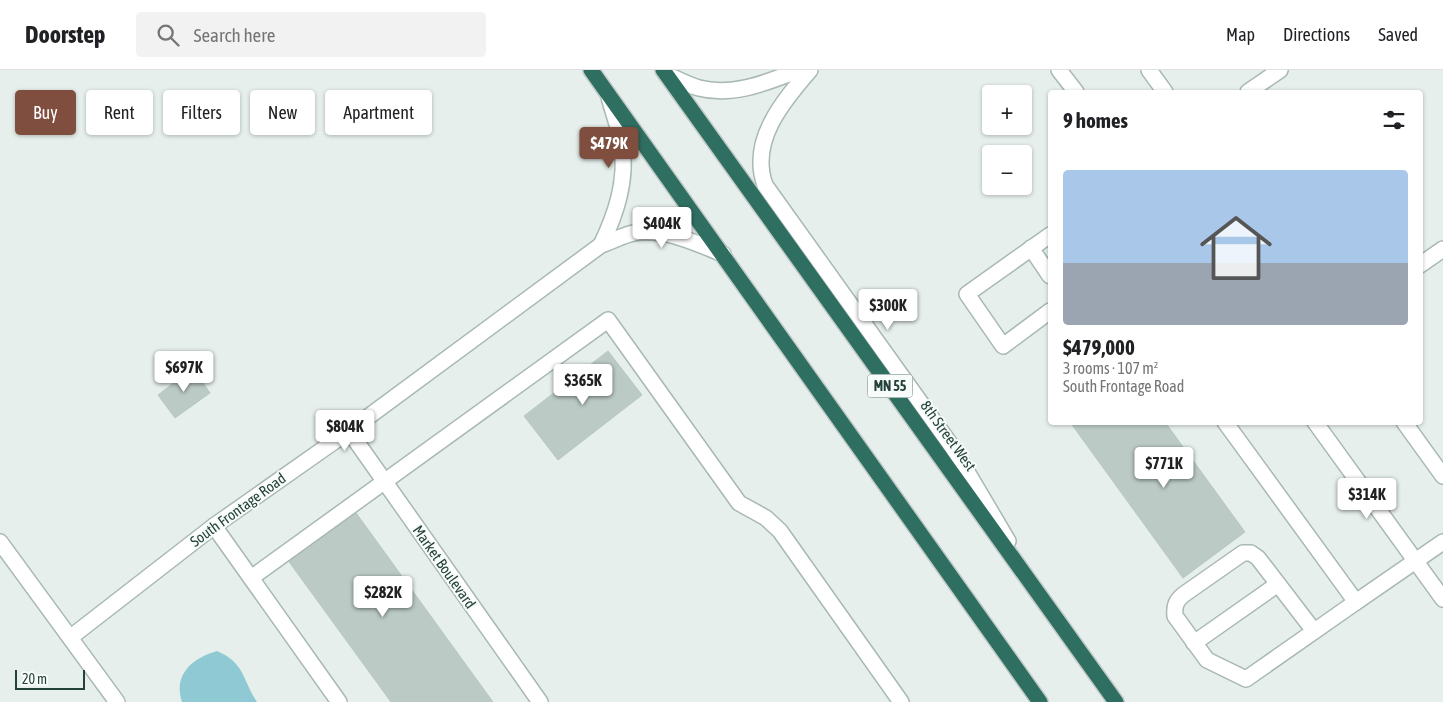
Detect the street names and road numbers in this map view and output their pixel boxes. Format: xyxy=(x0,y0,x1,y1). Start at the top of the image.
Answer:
road number: MN 55 xyxy=(868,374,912,398)
street label: 8th Street West xyxy=(917,397,980,474)
street label: South Frontage Road xyxy=(187,469,289,550)
street label: Market Boulevard xyxy=(410,522,479,611)

